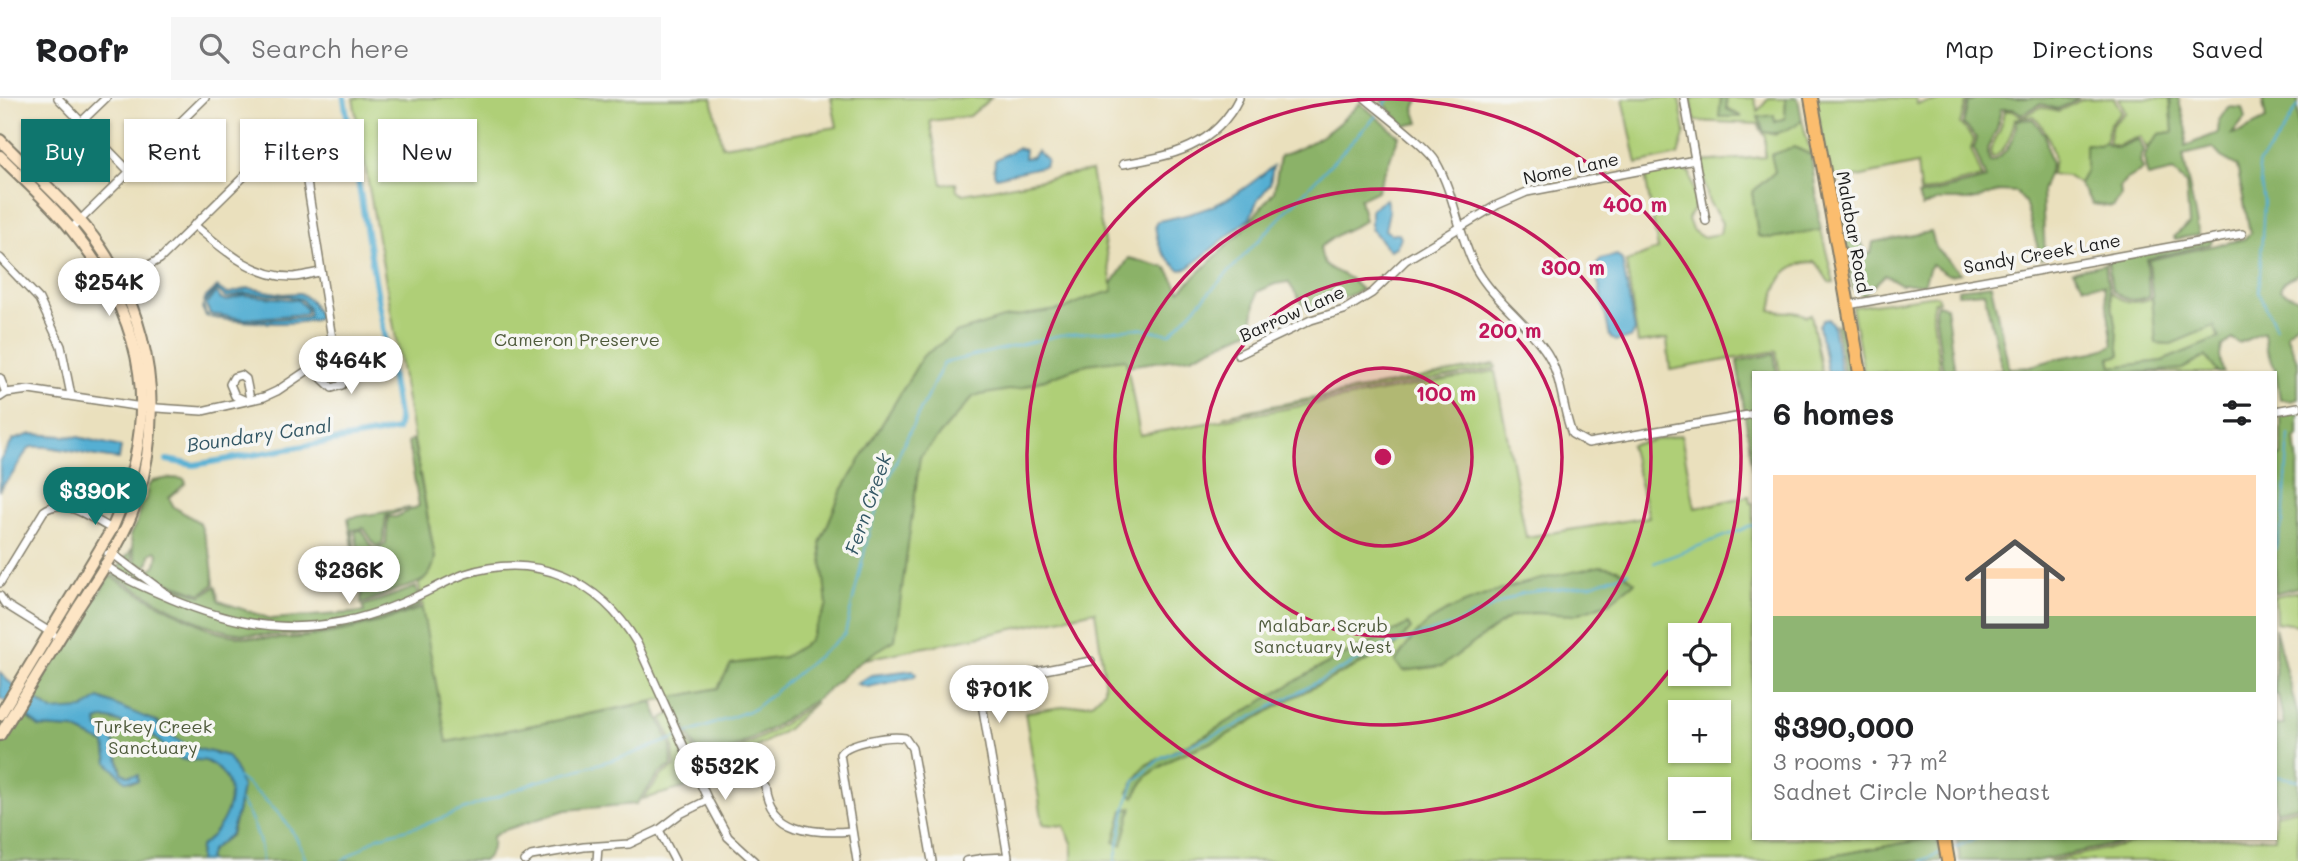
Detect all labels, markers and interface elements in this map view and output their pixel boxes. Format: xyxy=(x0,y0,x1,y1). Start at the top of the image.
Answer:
search box xyxy=(171,17,661,80)
text: Roofr xyxy=(35,27,129,70)
icon: search xyxy=(195,29,233,67)
text: Search here xyxy=(251,31,409,65)
text: Map xyxy=(1945,33,1994,64)
text: Directions xyxy=(2032,33,2154,64)
text: Saved xyxy=(2192,33,2263,64)
chip: Buy xyxy=(21,119,110,182)
chip: Rent xyxy=(124,119,226,182)
chip: Filters xyxy=(240,119,364,182)
chip: New xyxy=(378,119,477,182)
street label: Nome Lane xyxy=(1521,146,1621,190)
street label: Malabar Road xyxy=(1831,169,1877,295)
text: 400 m xyxy=(1603,190,1667,217)
street label: Sandy Creek Lane xyxy=(1961,227,2122,279)
text: 300 m xyxy=(1541,253,1605,280)
pin: $254K xyxy=(60,258,158,318)
text: $254K xyxy=(74,266,144,296)
street label: Barrow Lane xyxy=(1235,279,1348,347)
text: 200 m xyxy=(1479,316,1541,343)
park label: Cameron Preserve xyxy=(494,327,660,351)
pin: $464K xyxy=(302,336,400,396)
text: $464K xyxy=(315,344,387,374)
text: 100 m xyxy=(1416,379,1476,406)
text: 6 homes xyxy=(1773,393,1894,433)
icon: filters xyxy=(2218,394,2256,432)
water label: Boundary Canal xyxy=(185,412,333,457)
centre of rings xyxy=(1371,445,1395,469)
water label: Fern Creek xyxy=(839,449,897,558)
pin: $390K xyxy=(46,468,144,527)
text: $390K xyxy=(59,475,131,505)
icon: home xyxy=(1952,521,2078,647)
pin: $236K xyxy=(300,546,398,606)
text: $236K xyxy=(314,554,384,584)
park label: Malabar Scrub Sanctuary West xyxy=(1254,613,1392,658)
map controls xyxy=(1668,623,1731,840)
button: locate xyxy=(1668,623,1731,686)
pin: $701K xyxy=(950,666,1048,725)
text: $701K xyxy=(965,673,1033,703)
button: + xyxy=(1668,700,1731,763)
text: $390,000 xyxy=(1773,706,1914,746)
park label: Turkey Creek Sanctuary xyxy=(94,714,212,759)
pin: $532K xyxy=(676,742,774,802)
text: 3 rooms · 77 m² xyxy=(1773,746,1947,776)
text: $532K xyxy=(690,750,760,780)
text: Sadnet Circle Northeast xyxy=(1773,776,2050,806)
button: − xyxy=(1668,777,1731,840)

